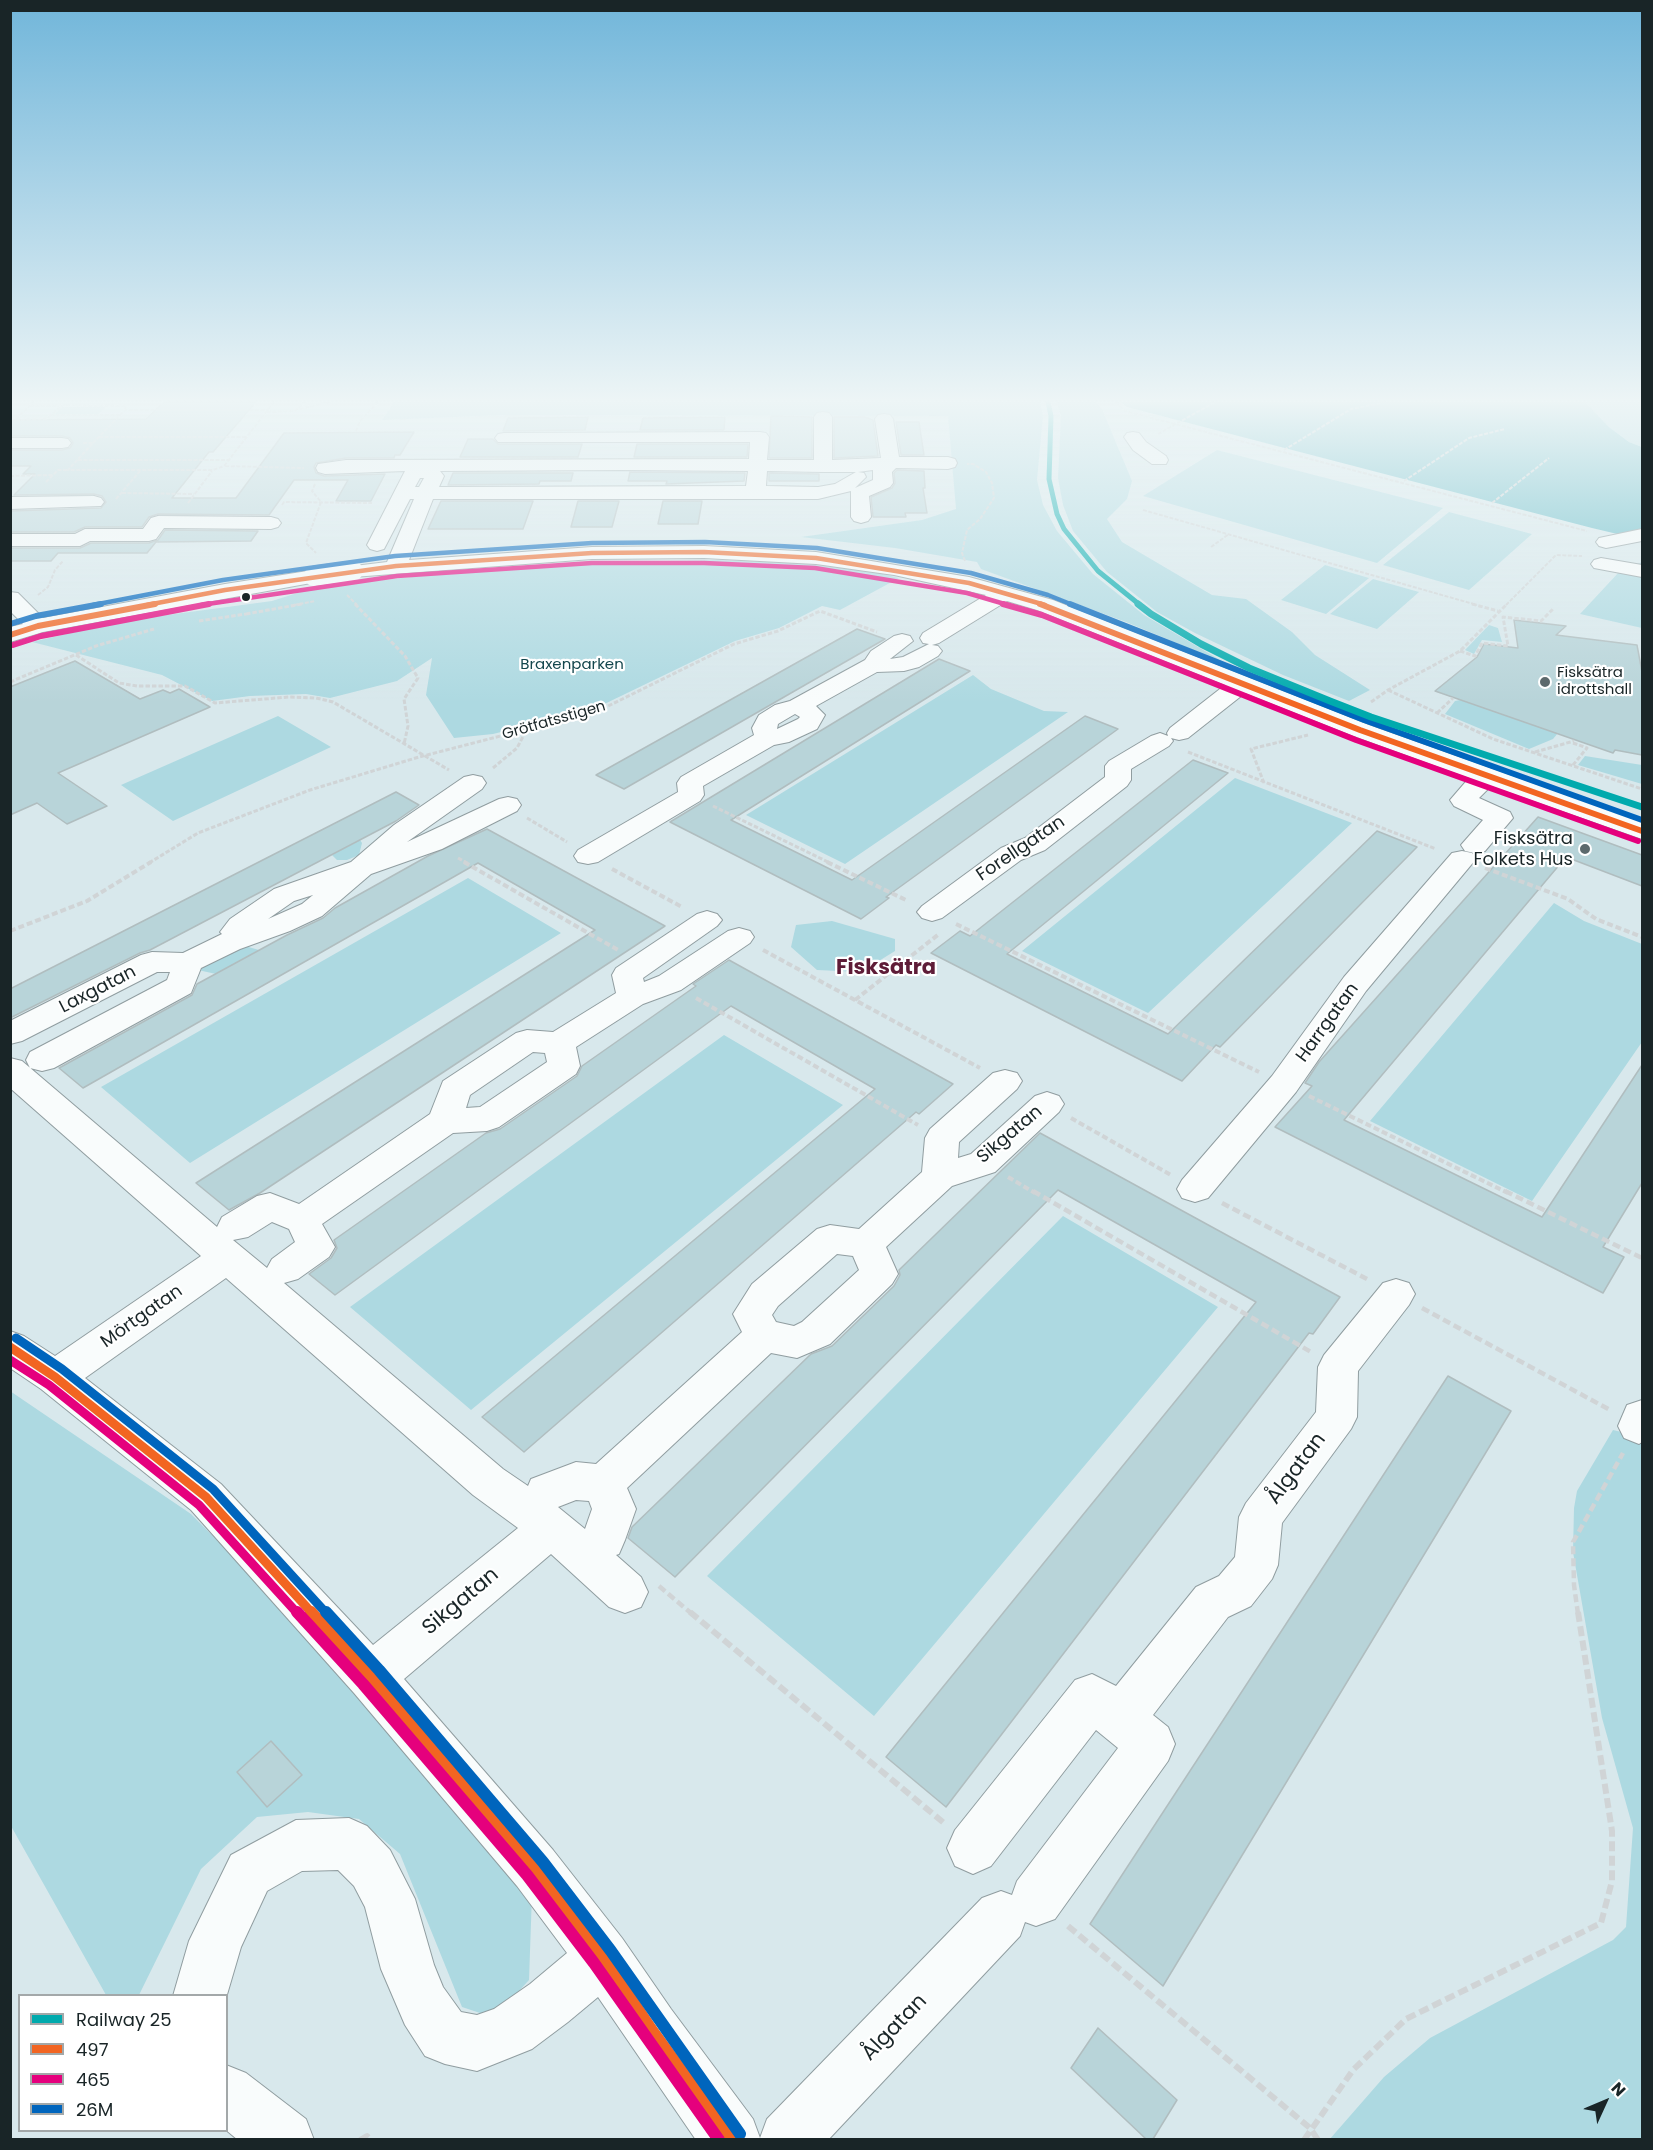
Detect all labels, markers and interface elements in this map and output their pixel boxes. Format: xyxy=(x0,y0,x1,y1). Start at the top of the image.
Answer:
unlabelled marker xyxy=(240,591,252,603)
park label: Braxenparken xyxy=(520,656,624,674)
place label: Fisksätra idrottshall xyxy=(1557,664,1632,699)
marker: Fisksätra idrottshall xyxy=(1538,675,1552,689)
street label: Grötfatsstigen xyxy=(500,698,608,744)
street label: Forellgatan xyxy=(973,812,1069,886)
place label: Fisksätra Folkets Hus xyxy=(1473,828,1573,870)
marker: Fisksätra Folkets Hus xyxy=(1578,842,1592,856)
district label: Fisksätra xyxy=(836,956,936,982)
street label: Laxgatan xyxy=(56,962,140,1018)
street label: Harrgatan xyxy=(1292,979,1364,1067)
street label: Sikgatan xyxy=(973,1101,1047,1169)
street label: Mörtgatan xyxy=(97,1281,187,1353)
street label: Ålgatan xyxy=(1262,1428,1332,1510)
street label: Sikgatan xyxy=(418,1563,504,1641)
street label: Ålgatan xyxy=(857,1989,933,2067)
legend xyxy=(18,1994,228,2132)
text: Railway 25 xyxy=(76,2007,172,2032)
text: 497 xyxy=(76,2037,109,2062)
text: 465 xyxy=(76,2067,110,2092)
north arrow xyxy=(1575,2072,1635,2132)
text: N xyxy=(1606,2077,1631,2101)
text: 26M xyxy=(76,2097,113,2122)

